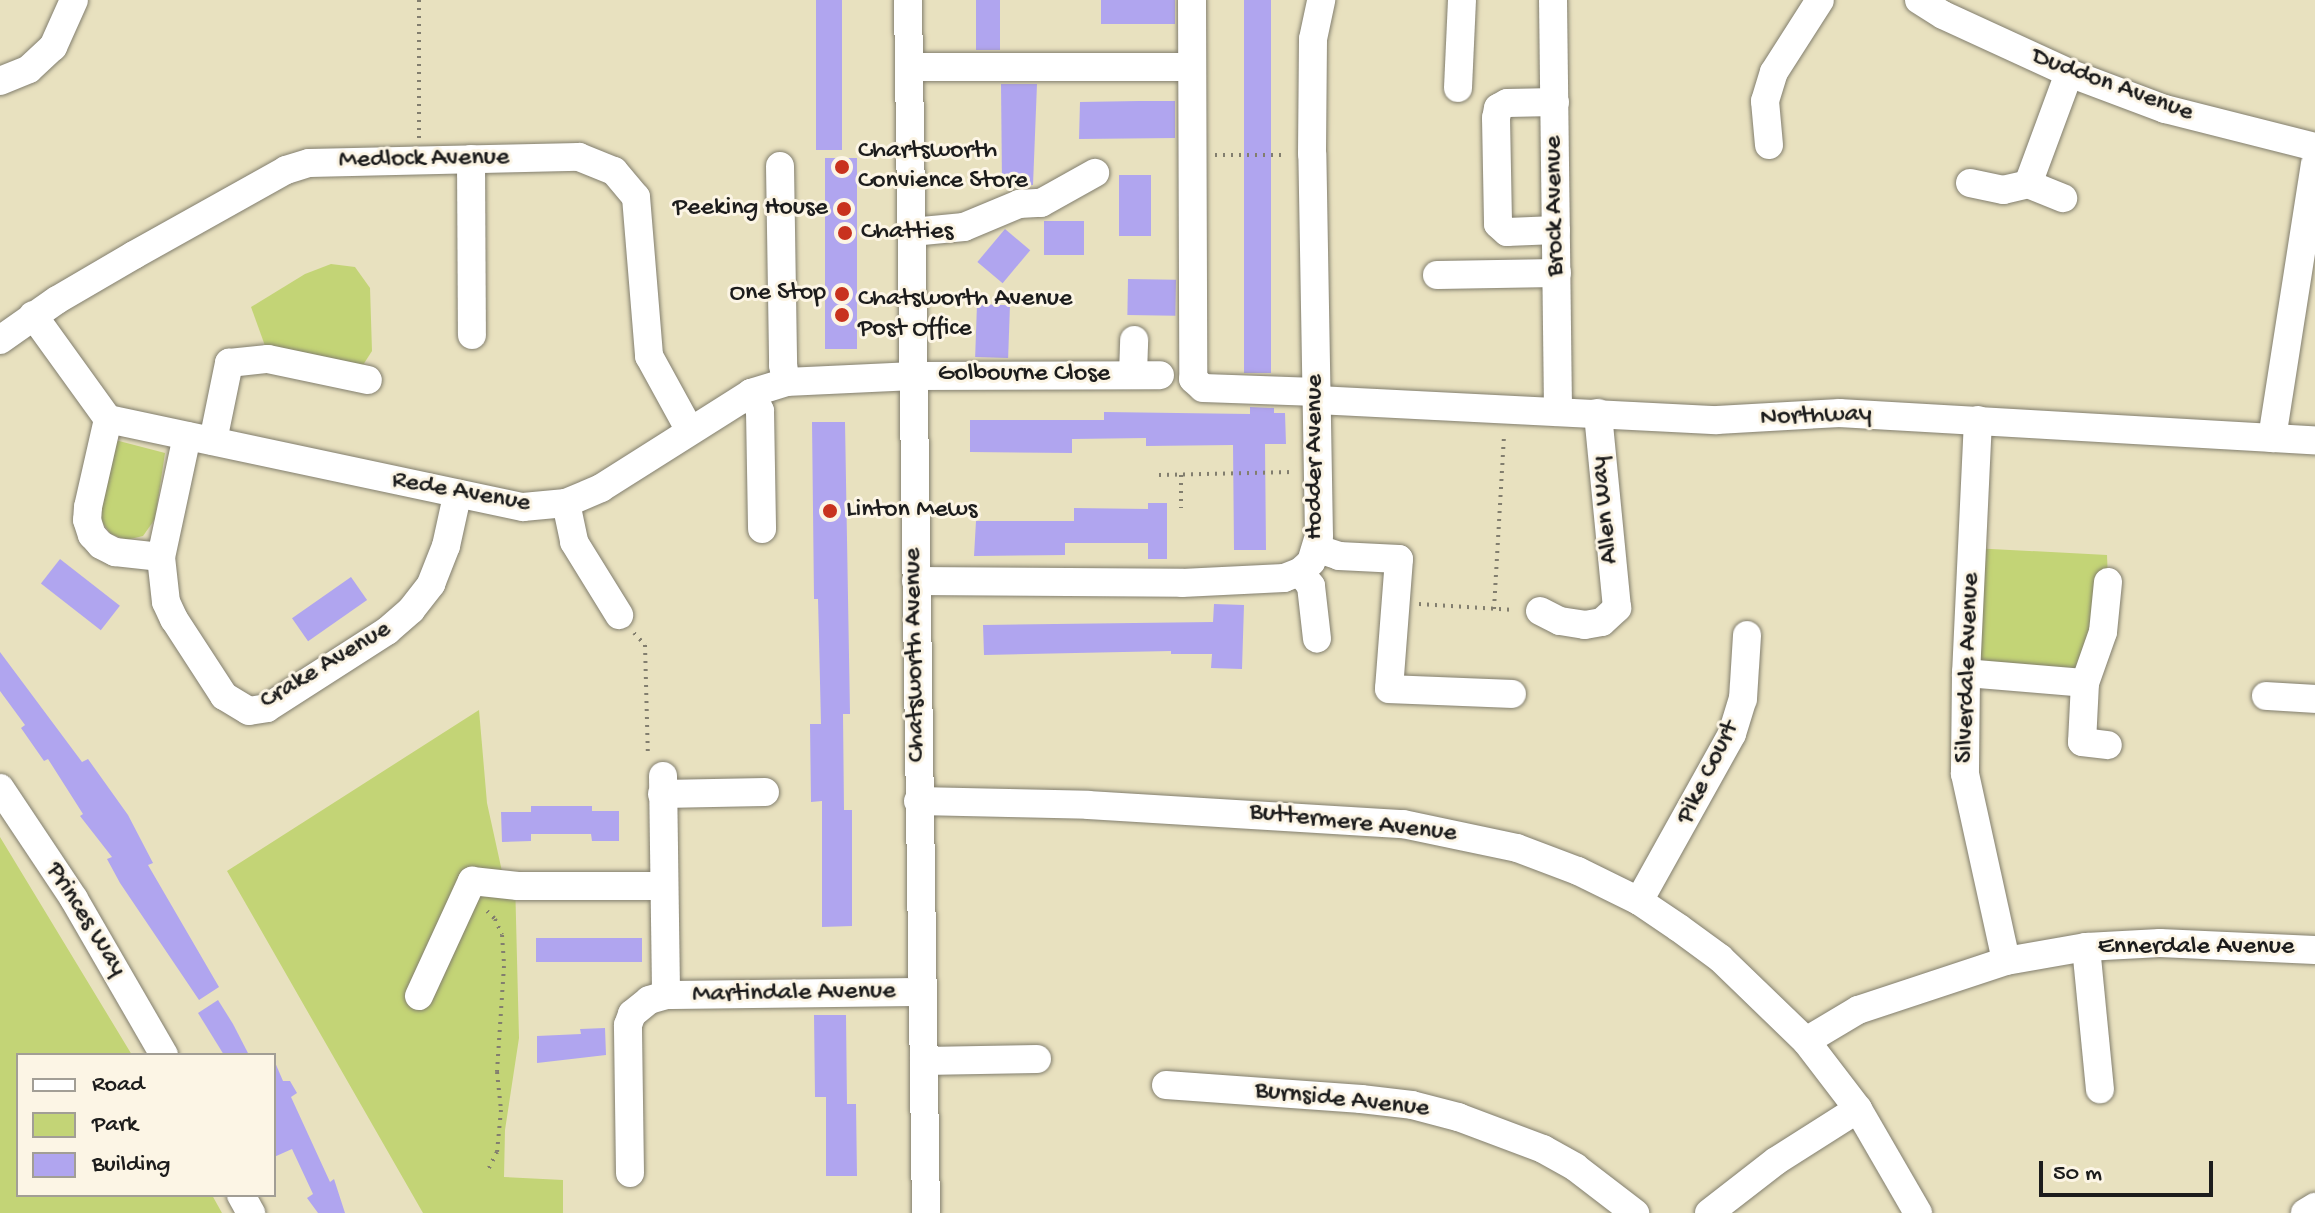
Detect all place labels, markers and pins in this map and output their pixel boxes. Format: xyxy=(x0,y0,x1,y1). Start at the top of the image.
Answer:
place label: Chartsworth Convience Store xyxy=(858,136,1028,198)
marker: Chartsworth Convience Store xyxy=(833,158,851,176)
place label: Peeking House xyxy=(673,193,828,225)
marker: Peeking House xyxy=(835,200,853,218)
place label: Chatties xyxy=(861,217,953,249)
marker: Chatties xyxy=(836,224,854,242)
place label: One Stop xyxy=(729,278,826,310)
place label: Chatsworth Avenue Post Office xyxy=(858,284,1072,346)
marker: One Stop xyxy=(833,285,851,303)
marker: Chatsworth Avenue Post Office xyxy=(833,306,851,324)
place label: Linton Mews xyxy=(846,495,977,527)
marker: Linton Mews xyxy=(821,502,839,520)

